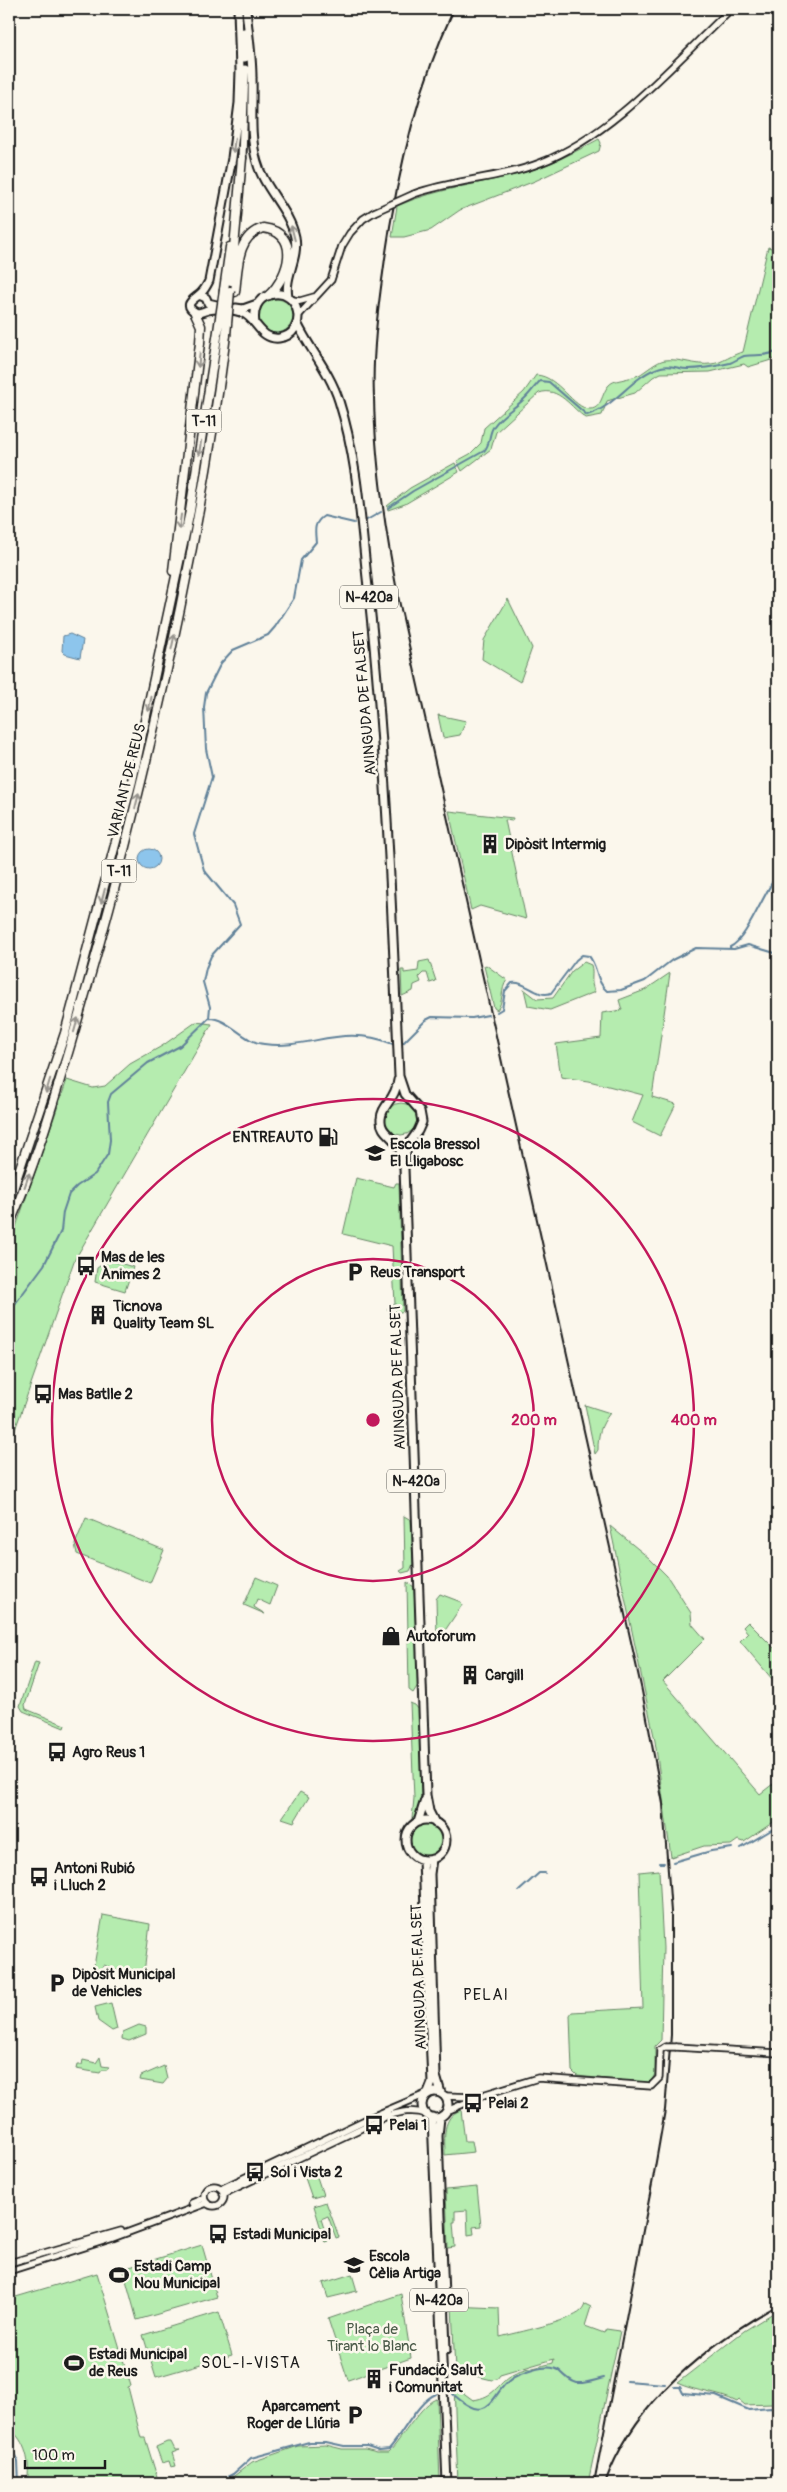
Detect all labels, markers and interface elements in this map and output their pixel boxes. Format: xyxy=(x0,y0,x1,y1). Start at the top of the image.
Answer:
one-way arrow xyxy=(229,136,239,152)
one-way arrow xyxy=(288,225,297,241)
one-way arrow xyxy=(194,352,203,368)
road number: T-11 xyxy=(186,410,222,432)
one-way arrow xyxy=(195,440,205,456)
one-way arrow xyxy=(174,513,184,529)
road number: N-420a xyxy=(340,586,398,608)
street label: AVINGUDA DE FALSET xyxy=(349,629,381,777)
one-way arrow xyxy=(169,635,178,651)
one-way arrow xyxy=(144,696,154,712)
street label: VARIANT DE REUS xyxy=(104,722,150,840)
one-way arrow xyxy=(133,793,142,809)
building icon: Dipòsit Intermig xyxy=(479,833,501,855)
place label: Dipòsit Intermig xyxy=(505,835,606,854)
road number: T-11 xyxy=(102,859,136,882)
one-way arrow xyxy=(98,888,107,904)
one-way arrow xyxy=(71,1018,81,1034)
one-way arrow xyxy=(43,1078,53,1094)
fuel station icon: ENTREAUTO xyxy=(317,1126,339,1148)
place label: ENTREAUTO xyxy=(232,1128,313,1147)
place label: Escola Bressol El Lligabosc xyxy=(390,1135,480,1171)
school or university icon: Escola Bressol El Lligabosc xyxy=(364,1142,386,1164)
one-way arrow xyxy=(22,1172,32,1188)
place label: Mas de les Ànimes 2 xyxy=(101,1248,165,1284)
bus stop icon: Mas de les Ànimes 2 xyxy=(75,1255,97,1277)
parking icon: Reus Transport xyxy=(344,1261,366,1283)
place label: Reus Transport xyxy=(370,1263,466,1282)
place label: Ticnova Quality Team SL xyxy=(112,1297,215,1333)
building icon: Ticnova Quality Team SL xyxy=(87,1304,109,1326)
street label: AVINGUDA DE FALSET xyxy=(386,1304,410,1450)
bus stop icon: Mas Batlle 2 xyxy=(32,1383,54,1405)
place label: Mas Batlle 2 xyxy=(58,1385,133,1404)
centre of rings xyxy=(364,1411,382,1429)
text: 200 m xyxy=(511,1411,557,1430)
text: 400 m xyxy=(671,1411,717,1430)
road number: N-420a xyxy=(387,1470,445,1492)
shop icon: Autoforum xyxy=(380,1625,402,1647)
place label: Autoforum xyxy=(406,1627,476,1646)
building icon: Cargill xyxy=(459,1664,481,1686)
place label: Cargill xyxy=(485,1666,524,1685)
bus stop icon: Agro Reus 1 xyxy=(46,1741,68,1763)
place label: Agro Reus 1 xyxy=(72,1743,145,1762)
place label: Antoni Rubió i Lluch 2 xyxy=(54,1859,135,1895)
bus stop icon: Antoni Rubió i Lluch 2 xyxy=(28,1866,50,1888)
street label: AVINGUDA DE FALSET xyxy=(407,1904,431,2050)
place label: Dipòsit Municipal de Vehicles xyxy=(72,1965,175,2001)
parking icon: Dipòsit Municipal de Vehicles xyxy=(46,1972,68,1994)
district label: PELAI xyxy=(463,1985,509,2005)
bus stop icon: Pelai 2 xyxy=(462,2092,484,2114)
place label: Pelai 2 xyxy=(488,2094,529,2113)
bus stop icon: Pelai 1 xyxy=(363,2114,385,2136)
place label: Pelai 1 xyxy=(389,2116,427,2135)
bus stop icon: Sol i Vista 2 xyxy=(244,2161,266,2183)
place label: Sol i Vista 2 xyxy=(270,2163,343,2182)
bus stop icon: Estadi Municipal xyxy=(207,2223,229,2245)
place label: Estadi Municipal xyxy=(233,2225,331,2244)
place label: Escola Cèlia Artiga xyxy=(369,2247,441,2283)
school or university icon: Escola Cèlia Artiga xyxy=(343,2254,365,2276)
place label: Estadi Camp Nou Municipal xyxy=(134,2257,220,2293)
sports icon: Estadi Camp Nou Municipal xyxy=(108,2264,130,2286)
road number: N-420a xyxy=(410,2288,468,2312)
park label: Plaça de Tirant lo Blanc xyxy=(327,2320,417,2356)
place label: Estadi Municipal de Reus xyxy=(89,2345,187,2381)
sports icon: Estadi Municipal de Reus xyxy=(63,2352,85,2374)
district label: SOL-I-VISTA xyxy=(201,2353,301,2373)
place label: Fundació Salut i Comunitat xyxy=(389,2361,484,2397)
building icon: Fundació Salut i Comunitat xyxy=(363,2368,385,2390)
place label: Aparcament Roger de Llúria xyxy=(247,2397,341,2433)
parking icon: Aparcament Roger de Llúria xyxy=(344,2404,366,2426)
scale bar xyxy=(25,2437,105,2469)
text: 100 m xyxy=(32,2446,75,2465)

